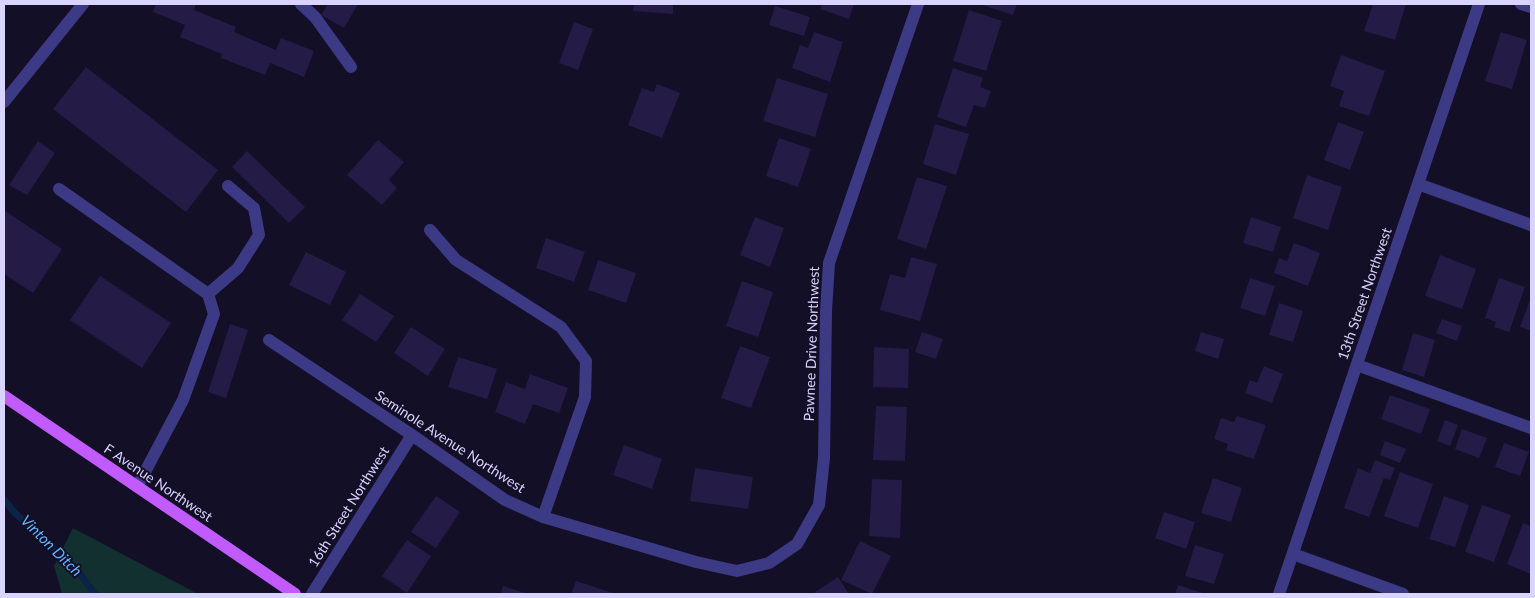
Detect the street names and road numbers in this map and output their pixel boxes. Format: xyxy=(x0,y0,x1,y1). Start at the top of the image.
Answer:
street label: 13th Street Northwest xyxy=(1334,226,1396,362)
street label: Pawnee Drive Northwest xyxy=(801,266,823,422)
street label: Seminole Avenue Northwest xyxy=(372,387,528,497)
street label: F Avenue Northwest xyxy=(101,440,215,526)
street label: 16th Street Northwest xyxy=(305,444,393,570)

